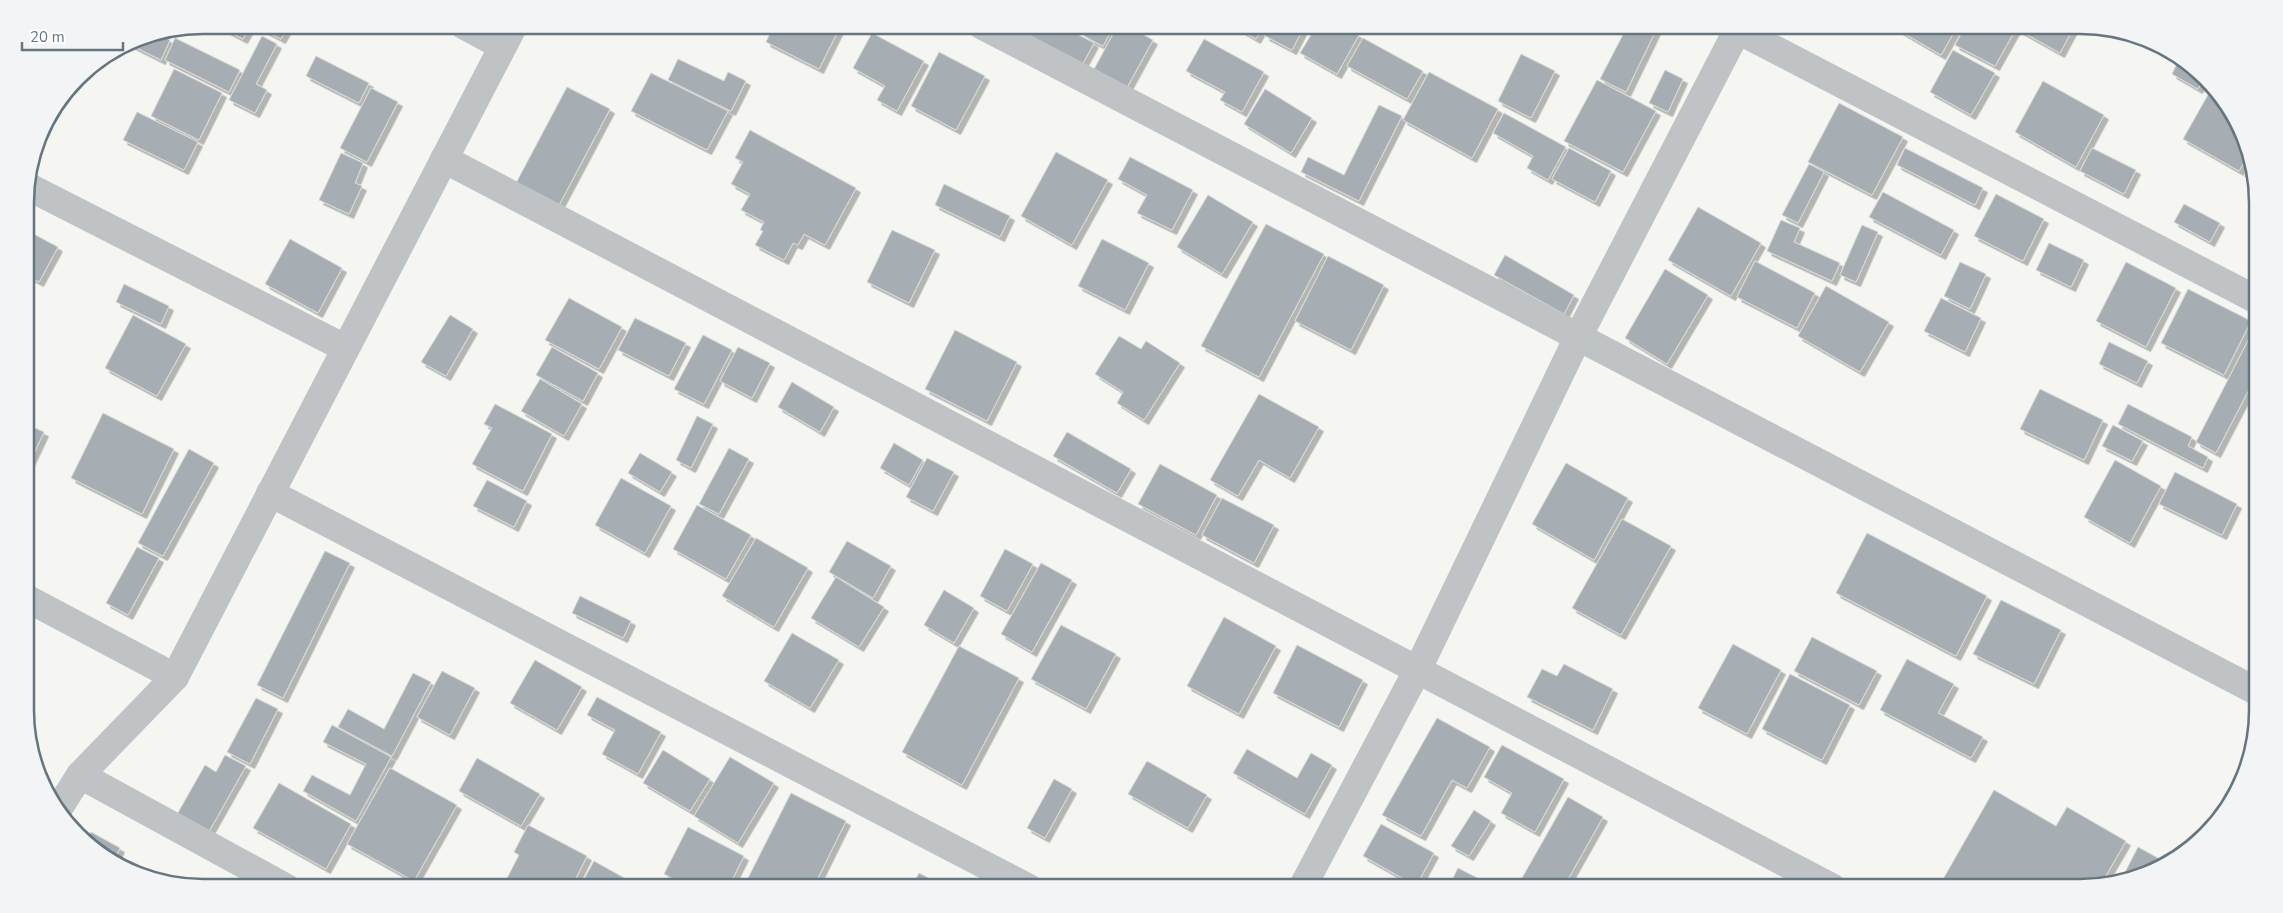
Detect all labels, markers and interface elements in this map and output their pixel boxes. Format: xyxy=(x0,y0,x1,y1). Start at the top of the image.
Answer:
scale bar xyxy=(22,20,124,52)
text: 20 m xyxy=(30,27,65,47)

